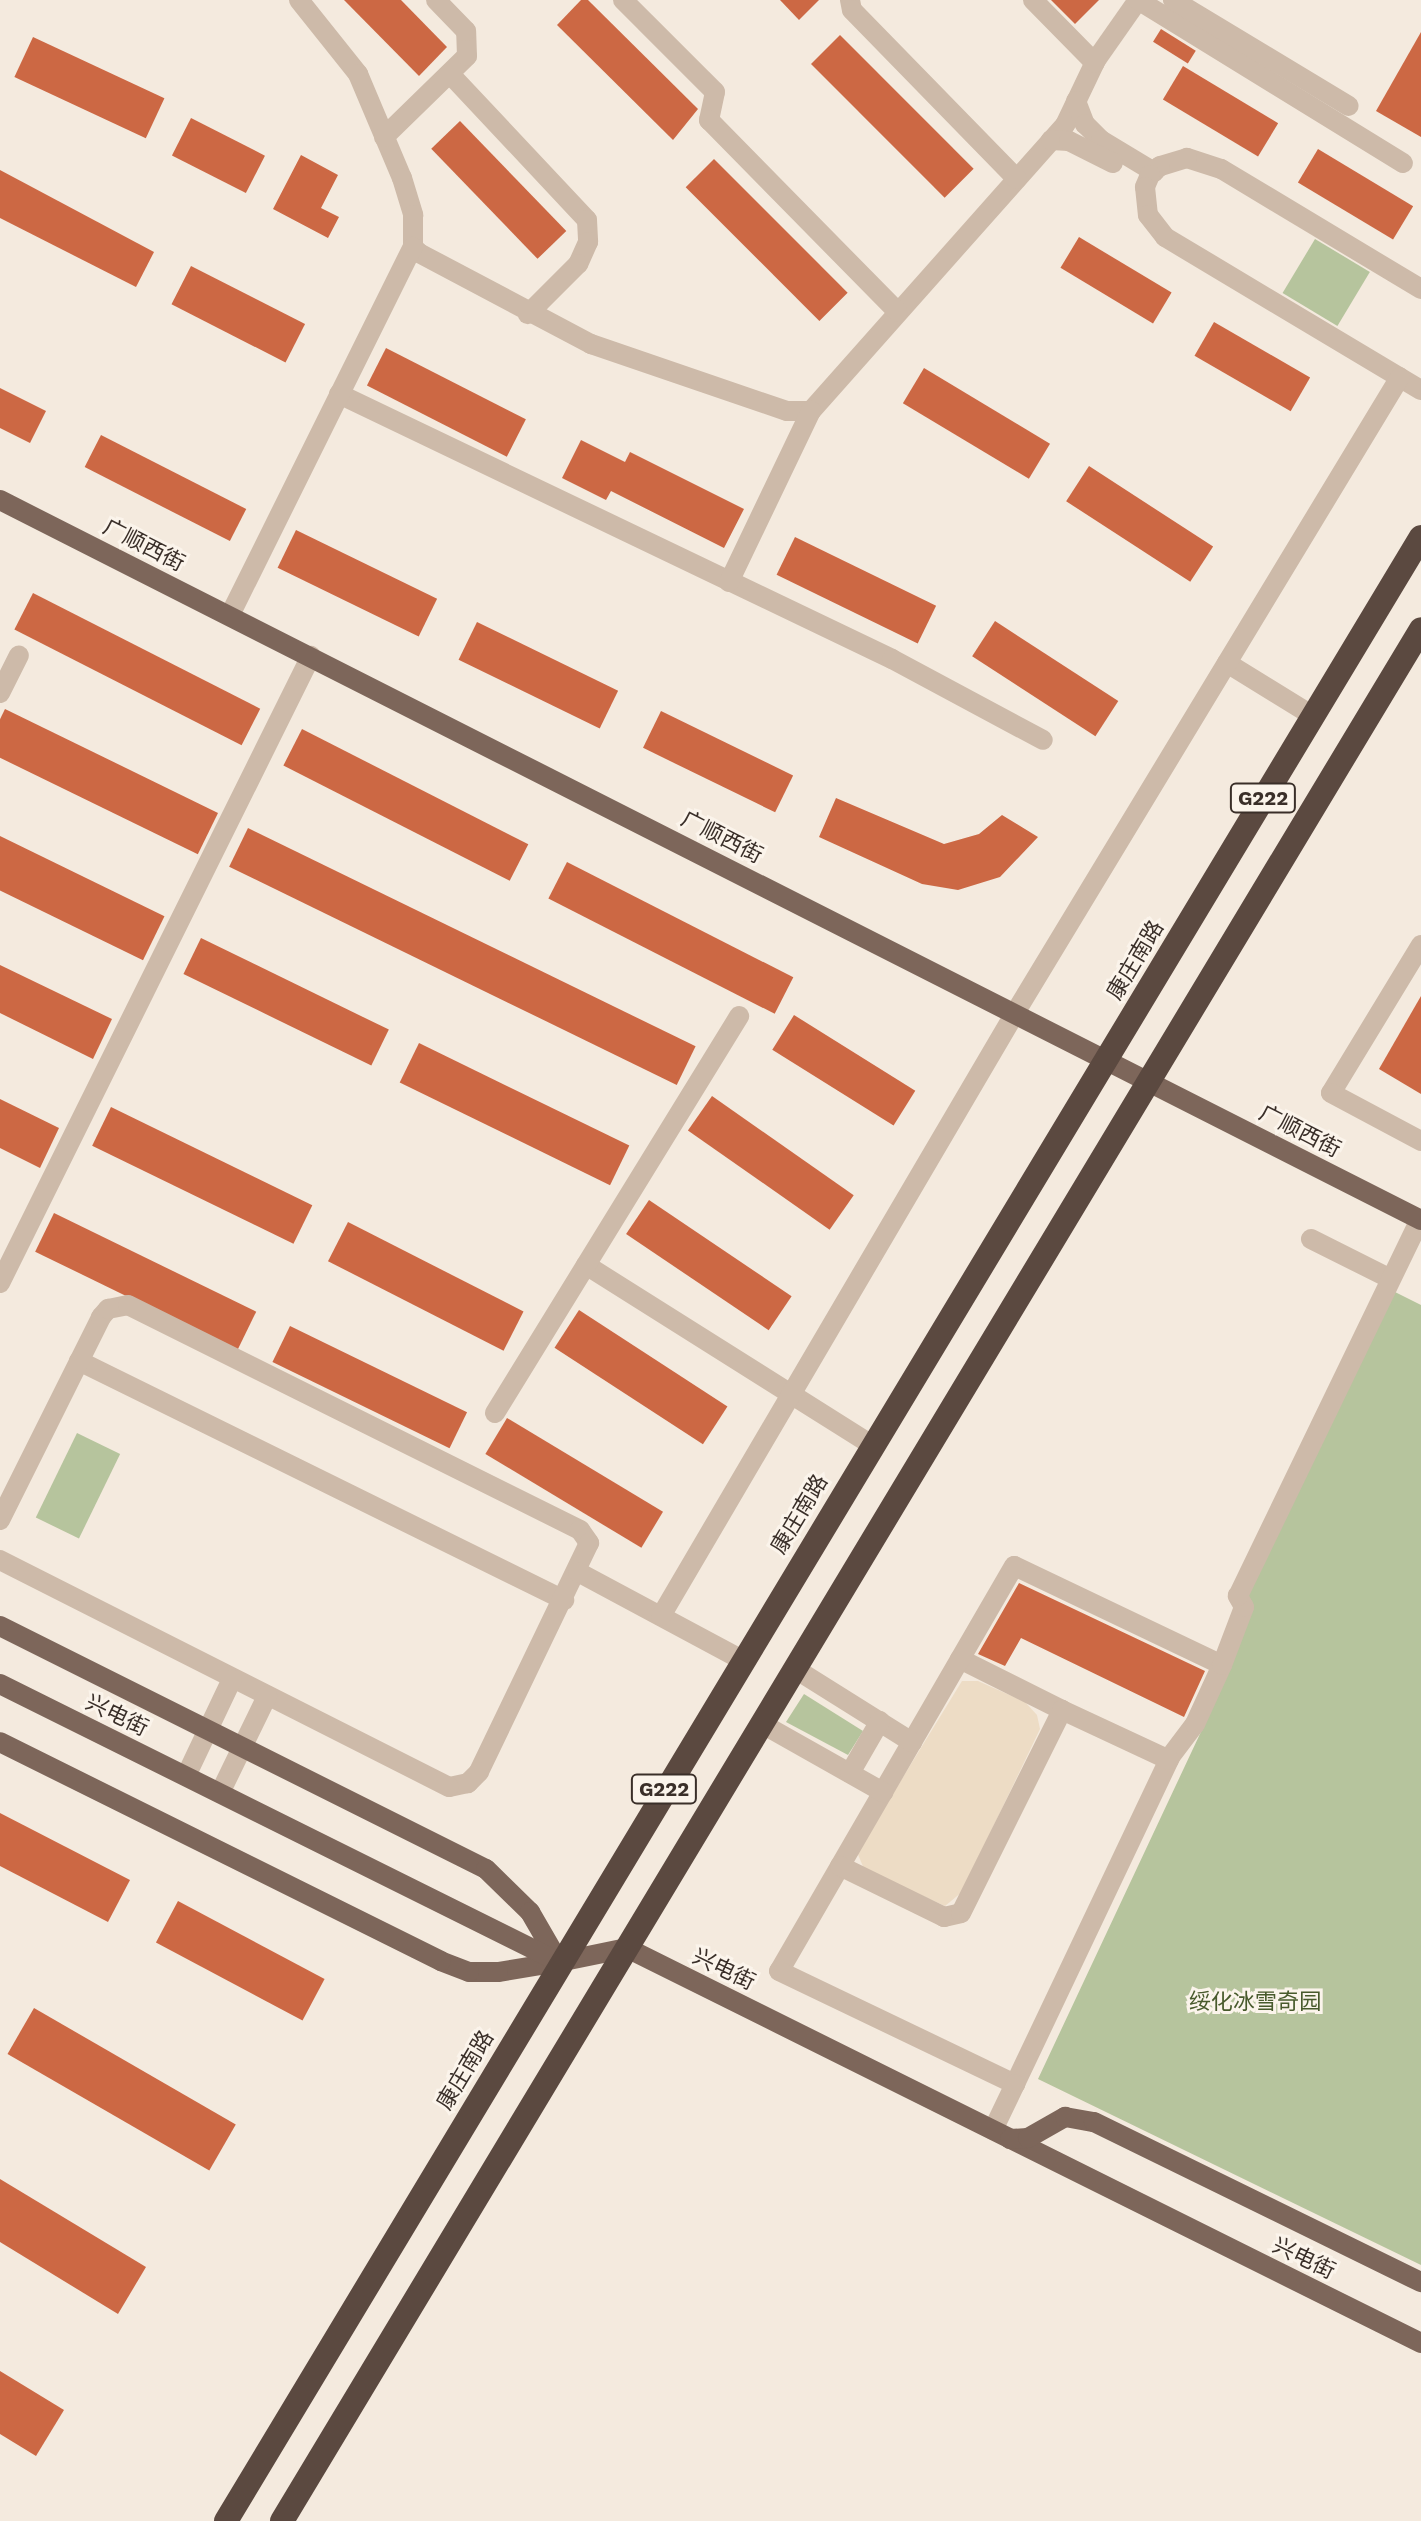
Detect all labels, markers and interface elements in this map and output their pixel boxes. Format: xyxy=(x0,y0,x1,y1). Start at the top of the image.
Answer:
street label: 广顺西街 xyxy=(99,513,189,577)
road number: G222 xyxy=(1229,782,1297,814)
street label: 广顺西街 xyxy=(677,805,767,869)
street label: 康庄南路 xyxy=(1101,915,1169,1005)
street label: 广顺西街 xyxy=(1255,1099,1345,1163)
street label: 康庄南路 xyxy=(765,1469,833,1559)
street label: 兴电街 xyxy=(82,1689,152,1741)
road number: G222 xyxy=(630,1773,698,1805)
street label: 兴电街 xyxy=(689,1943,759,1995)
park label: 绥化冰雪奇园 xyxy=(1189,1989,1321,2015)
street label: 康庄南路 xyxy=(431,2025,499,2115)
street label: 兴电街 xyxy=(1269,2232,1339,2284)

